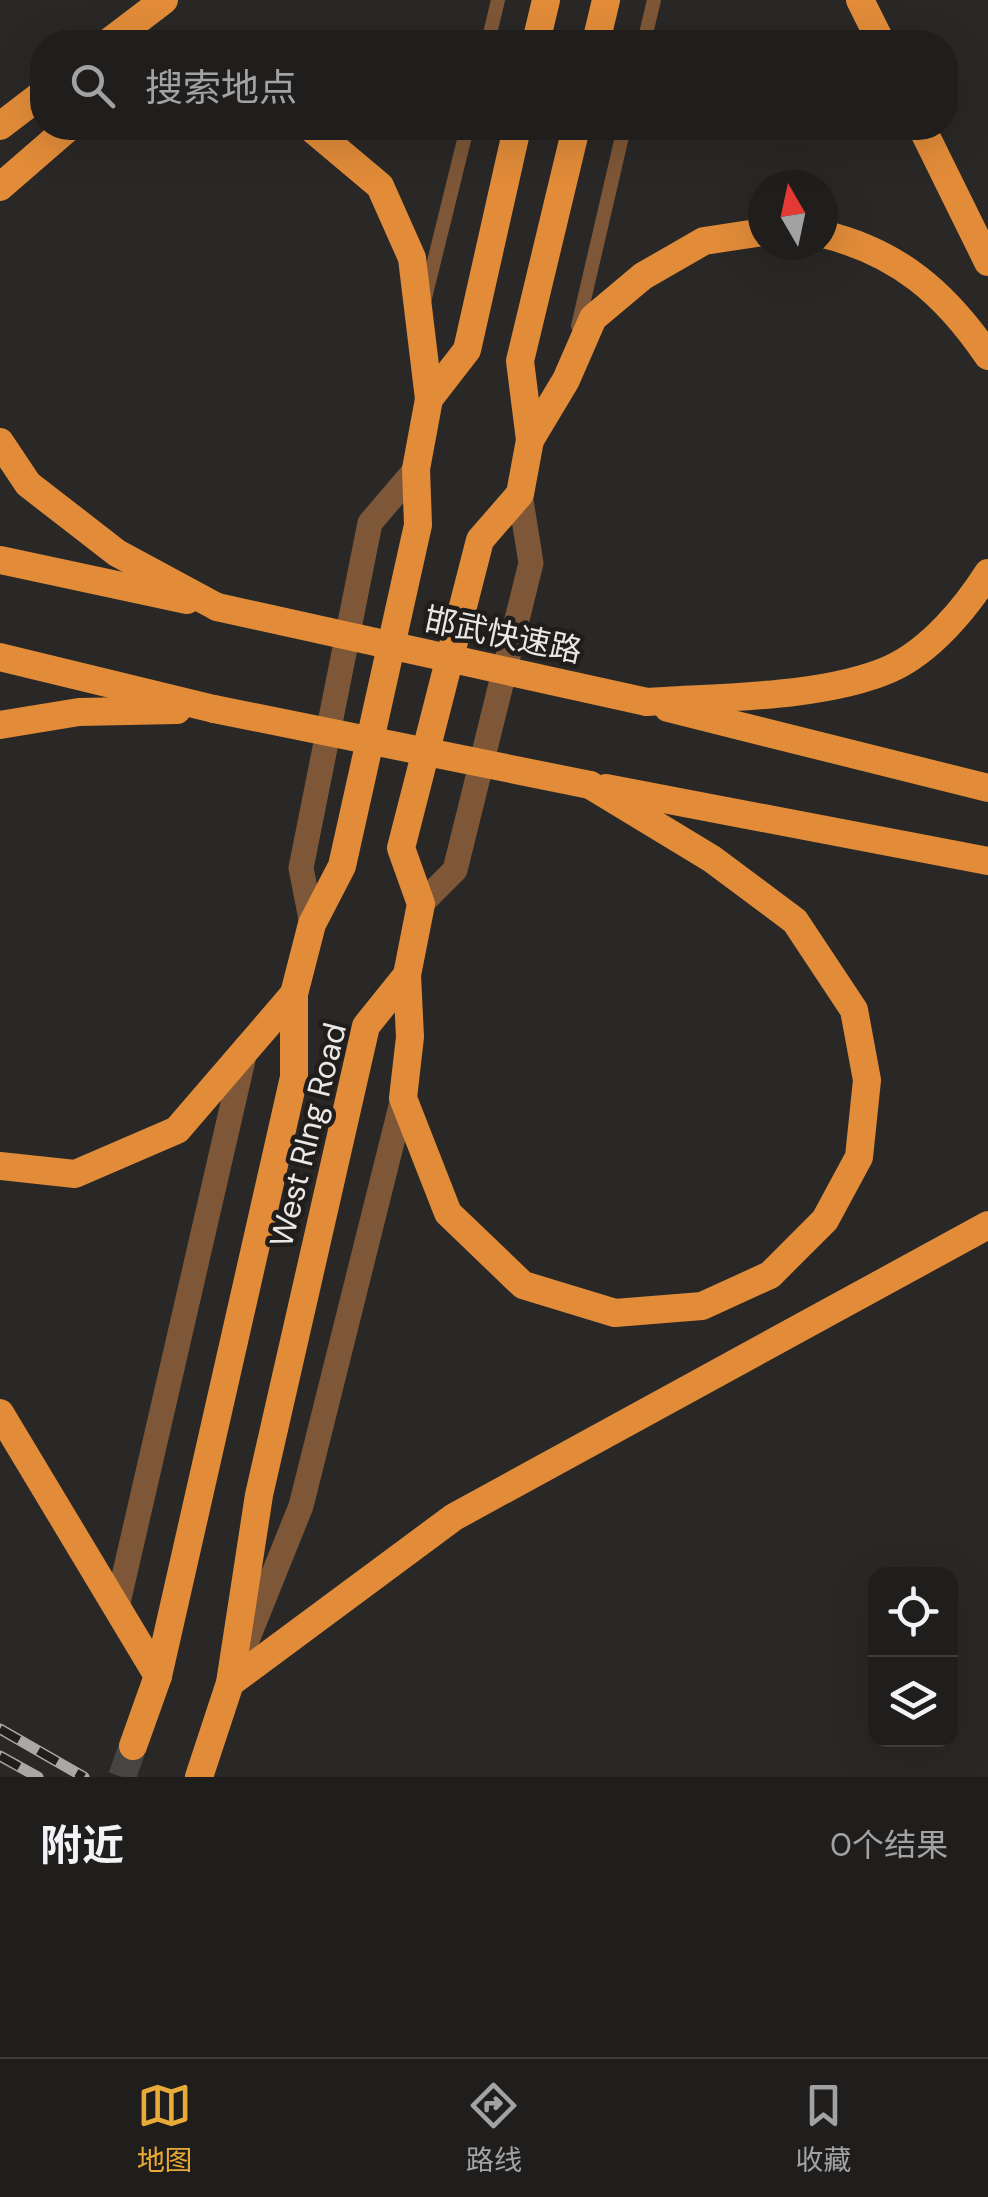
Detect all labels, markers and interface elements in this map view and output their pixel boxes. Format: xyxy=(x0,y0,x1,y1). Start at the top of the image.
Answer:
search box xyxy=(30,30,958,140)
icon: search xyxy=(65,58,120,113)
text: 搜索地点 xyxy=(145,63,297,113)
north arrow xyxy=(748,170,838,260)
street label: 邯武快速路 xyxy=(420,598,586,672)
street label: West RIng Road xyxy=(260,1018,356,1252)
map controls xyxy=(868,1567,958,1747)
button: locate xyxy=(868,1567,958,1657)
button: layers xyxy=(868,1657,958,1747)
text: 附近 xyxy=(40,1818,124,1873)
text: 0个结果 xyxy=(830,1824,948,1866)
tab: 地图 xyxy=(137,2078,193,2179)
tab: 路线 xyxy=(466,2078,522,2179)
tab: 收藏 xyxy=(795,2078,851,2179)

